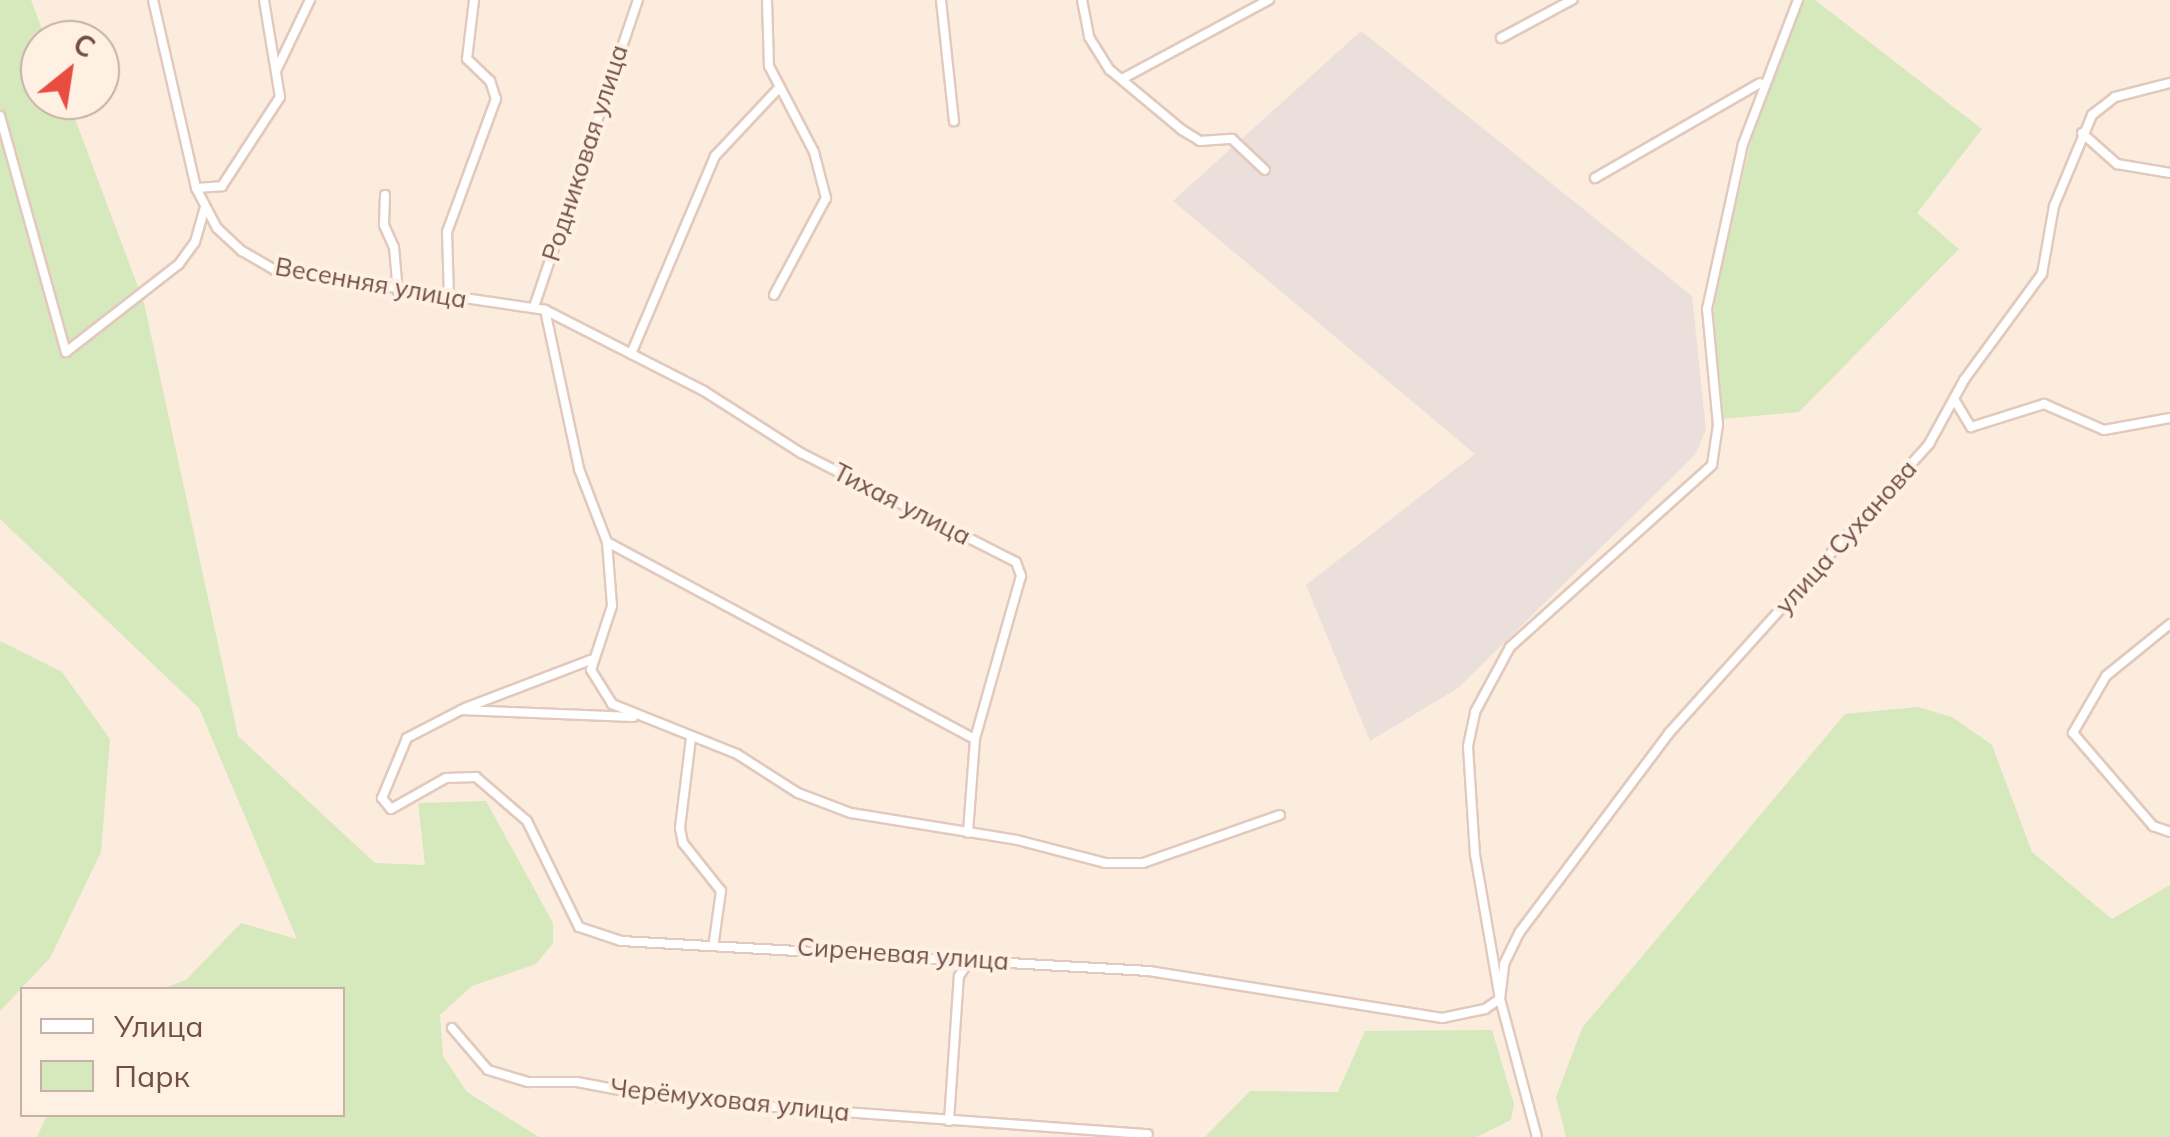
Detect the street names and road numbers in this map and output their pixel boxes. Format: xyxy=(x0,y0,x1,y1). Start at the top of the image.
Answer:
street label: Родниковая улица xyxy=(536,41,634,265)
street label: Весенняя улица xyxy=(273,251,469,315)
street label: улица Суханова xyxy=(1769,454,1923,620)
street label: Тихая улица xyxy=(828,457,976,551)
street label: Сиреневая улица xyxy=(796,932,1010,976)
street label: Черёмуховая улица xyxy=(609,1073,851,1127)

